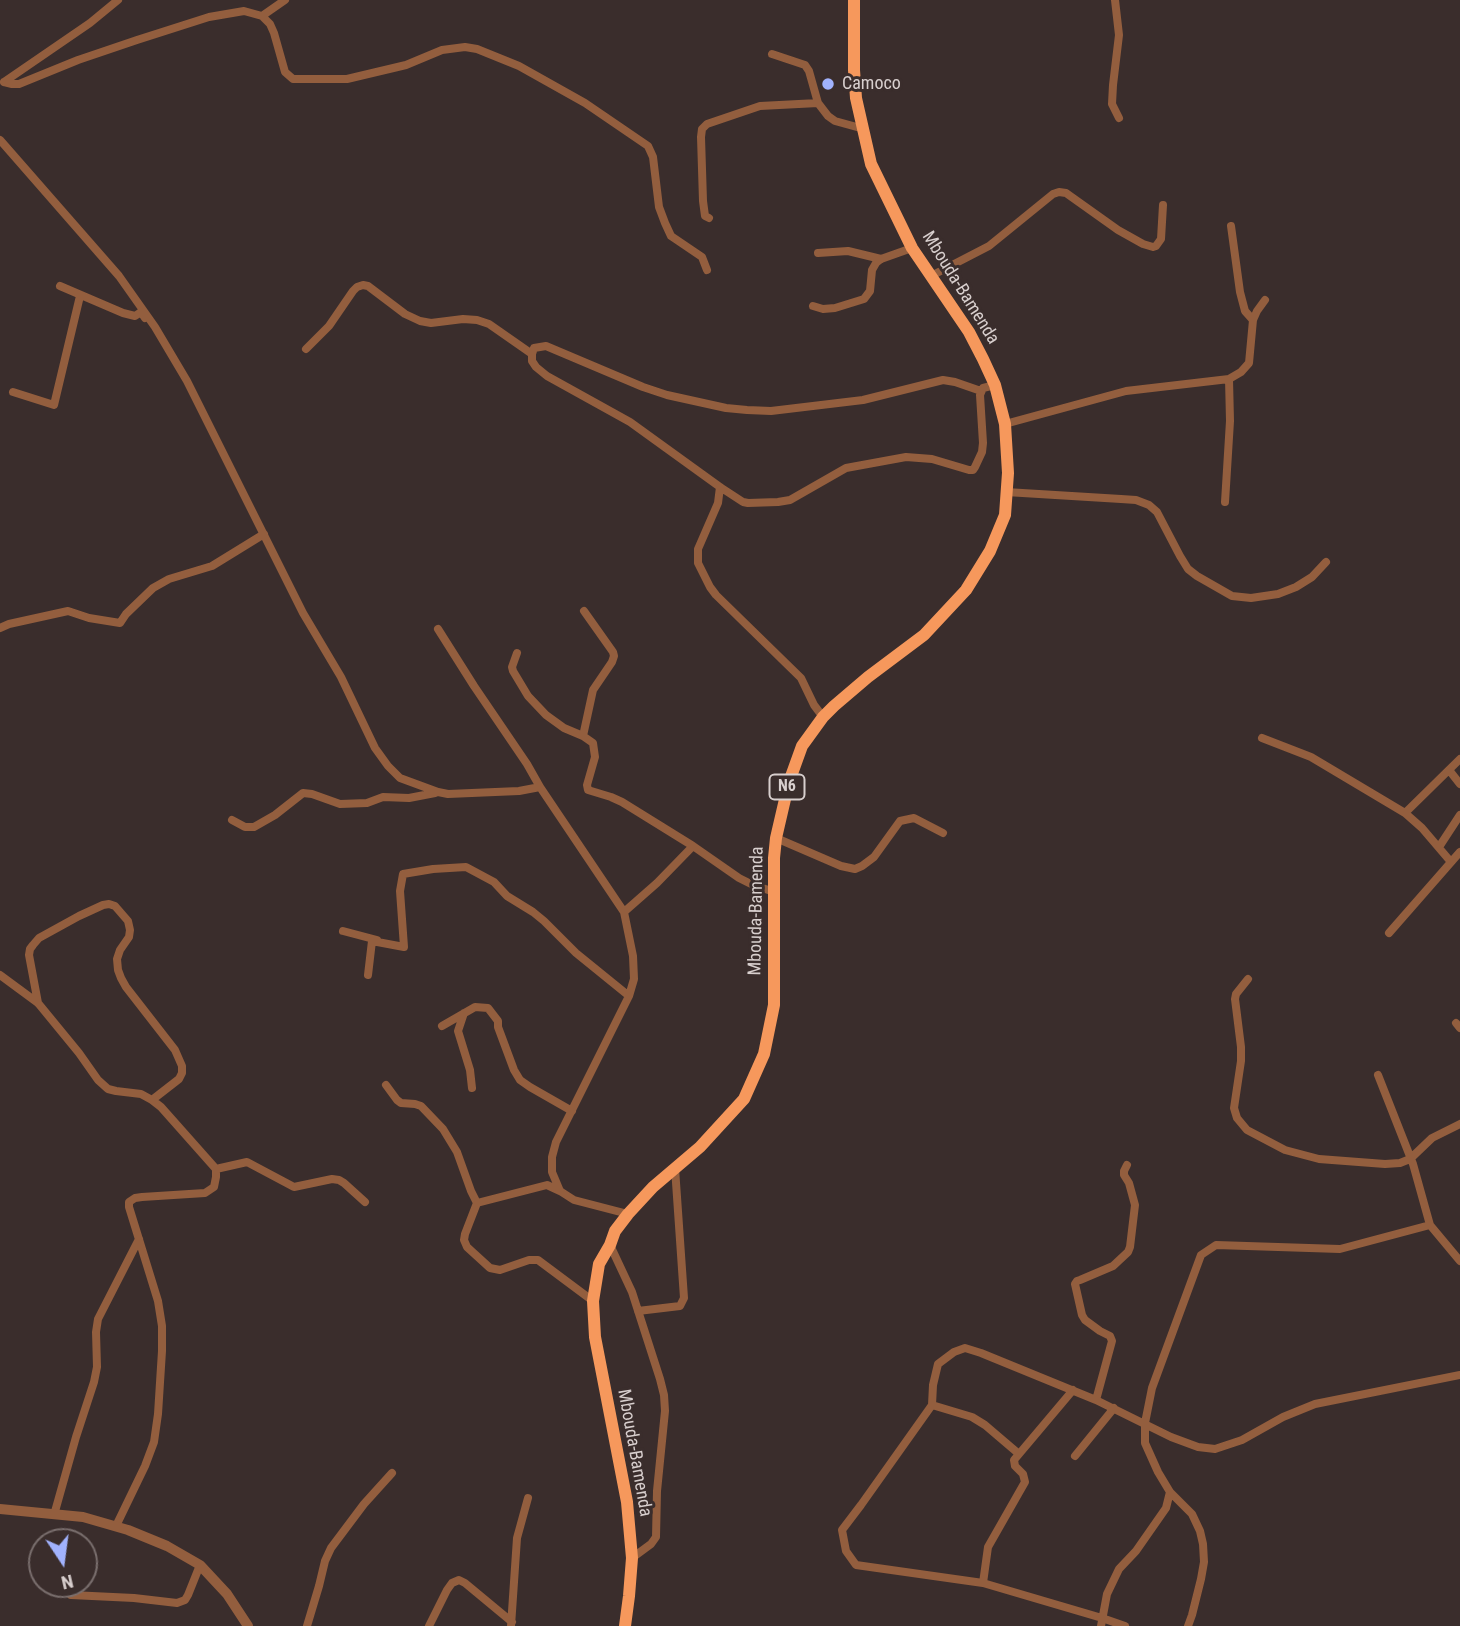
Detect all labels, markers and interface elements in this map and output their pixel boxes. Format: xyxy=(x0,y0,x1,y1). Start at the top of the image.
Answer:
place label: Camoco xyxy=(842,73,901,95)
marker: Camoco xyxy=(820,76,836,92)
street label: Mbouda-Bamenda xyxy=(917,228,1003,348)
road number: N6 xyxy=(770,774,804,800)
street label: Mbouda-Bamenda xyxy=(745,846,769,976)
street label: Mbouda-Bamenda xyxy=(612,1388,656,1518)
north arrow xyxy=(28,1528,98,1598)
text: N xyxy=(59,1569,76,1595)

